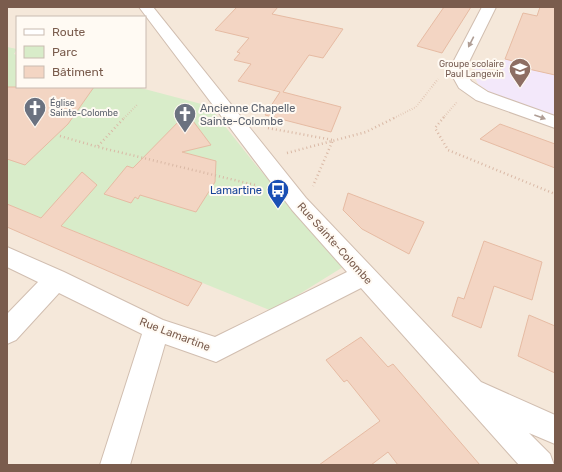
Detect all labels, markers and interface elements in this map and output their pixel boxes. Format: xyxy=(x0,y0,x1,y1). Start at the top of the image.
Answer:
legend xyxy=(16,16,146,88)
text: Route xyxy=(52,25,86,39)
one-way arrow xyxy=(468,36,475,48)
text: Parc xyxy=(52,45,78,59)
school or university icon: Groupe scolaire Paul Langevin xyxy=(507,56,533,89)
place label: Groupe scolaire Paul Langevin xyxy=(439,59,504,79)
text: Bâtiment xyxy=(52,65,104,79)
church icon: Église Sainte-Colombe xyxy=(22,95,48,128)
place label: Église Sainte-Colombe xyxy=(50,97,118,118)
church icon: Ancienne Chapelle Sainte-Colombe xyxy=(172,101,198,134)
place label: Ancienne Chapelle Sainte-Colombe xyxy=(200,102,295,128)
one-way arrow xyxy=(534,114,546,120)
bus stop icon: Lamartine xyxy=(265,177,291,210)
place label: Lamartine xyxy=(210,184,262,197)
street label: Rue Sainte-Colombe xyxy=(294,200,375,287)
street label: Rue Lamartine xyxy=(138,315,212,354)

